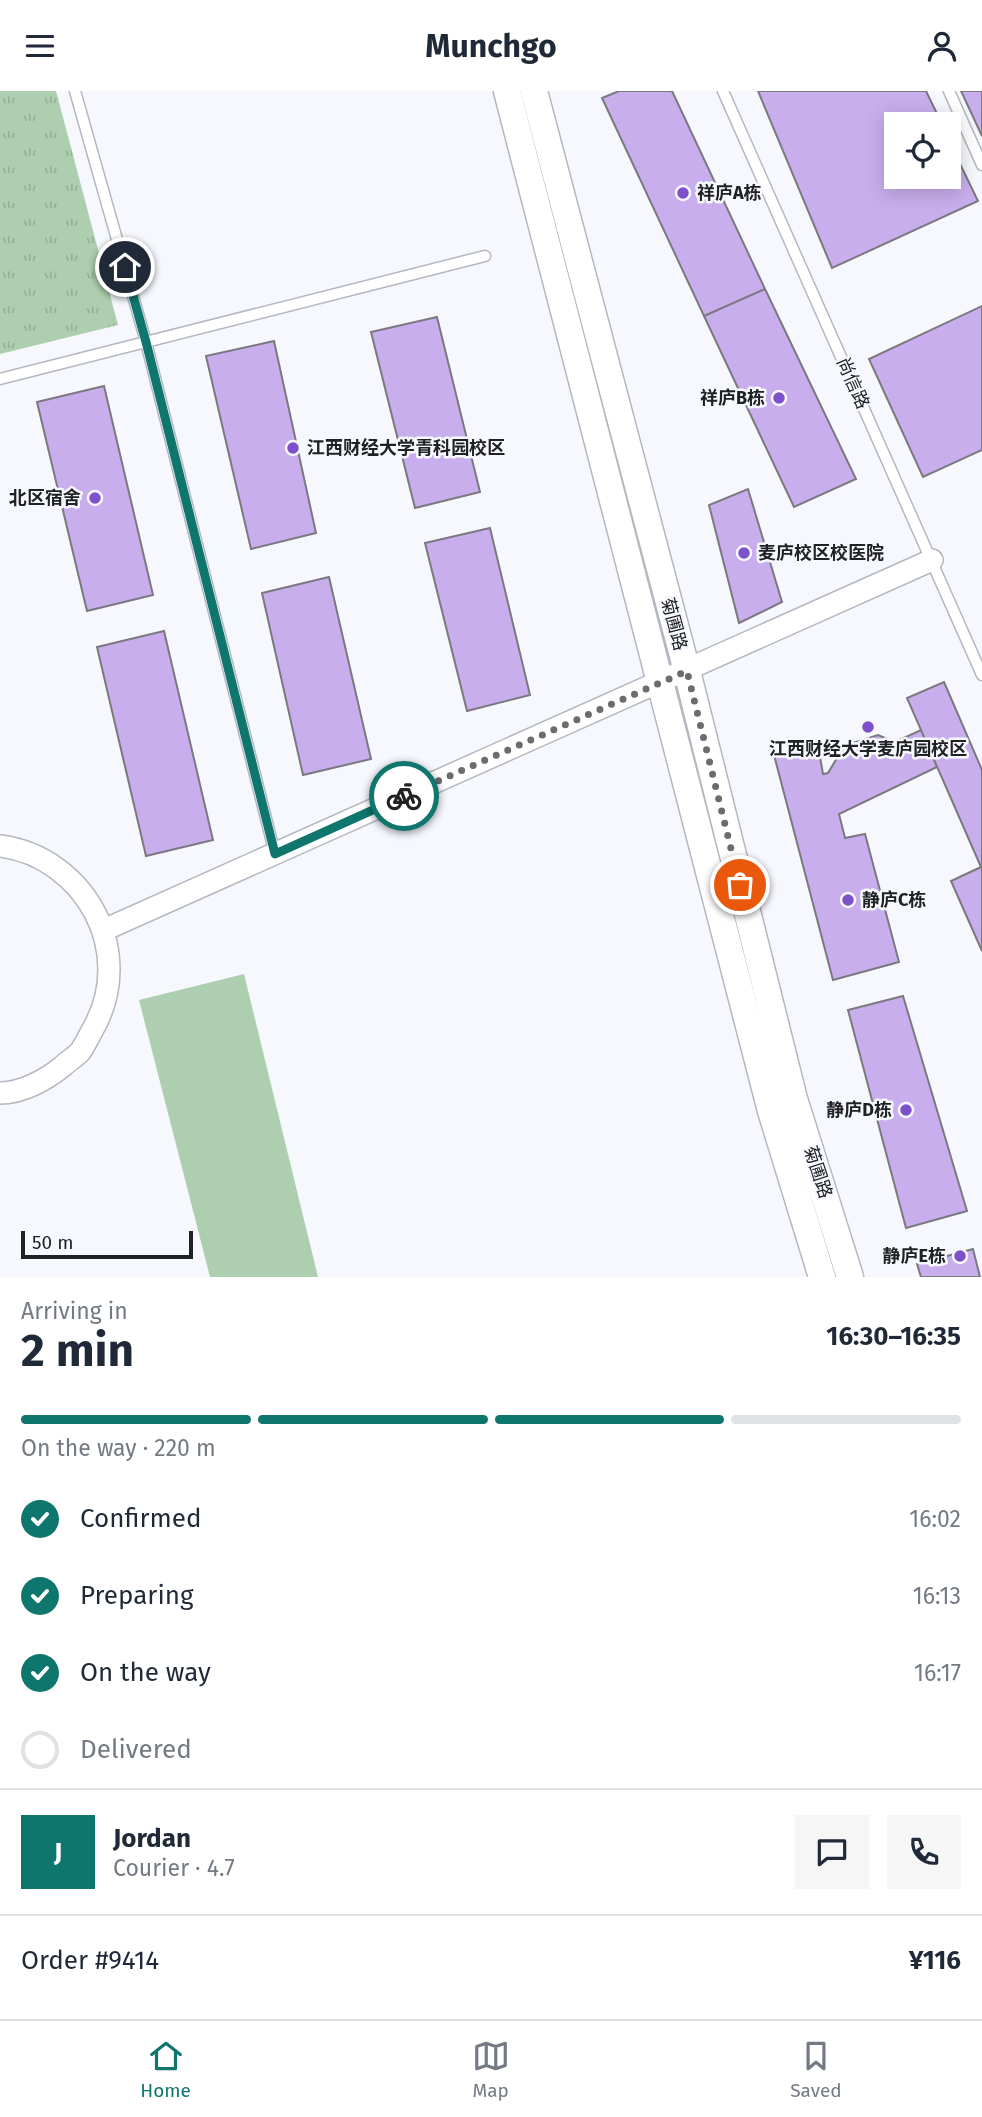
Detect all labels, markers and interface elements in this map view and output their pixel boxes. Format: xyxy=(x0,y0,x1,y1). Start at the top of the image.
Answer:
icon: menu xyxy=(21,27,59,65)
text: Munchgo xyxy=(425,27,557,65)
icon: person xyxy=(923,27,961,65)
map controls xyxy=(884,112,961,189)
button: locate xyxy=(884,112,961,189)
place label: 祥庐A栋 xyxy=(697,182,762,204)
marker: 祥庐A栋 xyxy=(675,185,691,201)
pin xyxy=(95,237,155,297)
icon: home xyxy=(106,248,144,286)
street label: 尚信路 xyxy=(832,354,874,412)
place label: 祥庐B栋 xyxy=(700,387,765,409)
marker: 祥庐B栋 xyxy=(771,390,787,406)
place label: 江西财经大学青科园校区 xyxy=(307,437,505,459)
marker: 江西财经大学青科园校区 xyxy=(285,440,301,456)
place label: 北区宿舍 xyxy=(9,487,81,509)
marker: 北区宿舍 xyxy=(87,490,103,506)
place label: 麦庐校区校医院 xyxy=(758,542,884,564)
marker: 麦庐校区校医院 xyxy=(736,545,752,561)
street label: 菊圃路 xyxy=(656,595,692,653)
marker: 江西财经大学麦庐园校区 xyxy=(860,719,876,735)
place label: 江西财经大学麦庐园校区 xyxy=(769,738,967,760)
courier xyxy=(369,761,439,831)
icon: bike xyxy=(385,777,423,815)
pin xyxy=(710,855,770,915)
icon: bag xyxy=(721,866,759,904)
place label: 静庐C栋 xyxy=(862,889,926,911)
marker: 静庐C栋 xyxy=(840,892,856,908)
place label: 静庐D栋 xyxy=(826,1099,892,1121)
marker: 静庐D栋 xyxy=(898,1102,914,1118)
street label: 菊圃路 xyxy=(799,1143,837,1201)
scale bar xyxy=(21,1228,192,1260)
text: 50 m xyxy=(32,1231,73,1254)
place label: 静庐E栋 xyxy=(883,1245,946,1267)
marker: 静庐E栋 xyxy=(952,1248,968,1264)
text: Arriving in xyxy=(21,1297,128,1325)
text: 16:30–16:35 xyxy=(826,1321,961,1352)
text: 2 min xyxy=(21,1323,134,1378)
text: On the way · 220 m xyxy=(21,1434,216,1462)
icon: check xyxy=(21,1500,59,1538)
text: Confirmed xyxy=(80,1503,201,1534)
text: 16:02 xyxy=(909,1505,961,1533)
icon: check xyxy=(21,1577,59,1615)
text: Preparing xyxy=(80,1580,193,1611)
text: 16:13 xyxy=(913,1582,961,1610)
icon: check xyxy=(21,1654,59,1692)
text: On the way xyxy=(80,1657,211,1688)
text: 16:17 xyxy=(914,1659,961,1687)
text: Delivered xyxy=(80,1734,192,1765)
button: chat xyxy=(795,1815,869,1889)
button: phone xyxy=(887,1815,961,1889)
text: Jordan xyxy=(113,1823,191,1854)
text: J xyxy=(54,1837,62,1868)
text: Courier · 4.7 xyxy=(113,1854,235,1882)
text: Order #9414 xyxy=(21,1945,159,1976)
text: ¥116 xyxy=(909,1945,961,1976)
tab: Home xyxy=(140,2037,191,2102)
tab: Map xyxy=(472,2037,510,2102)
tab: Saved xyxy=(790,2037,842,2102)

